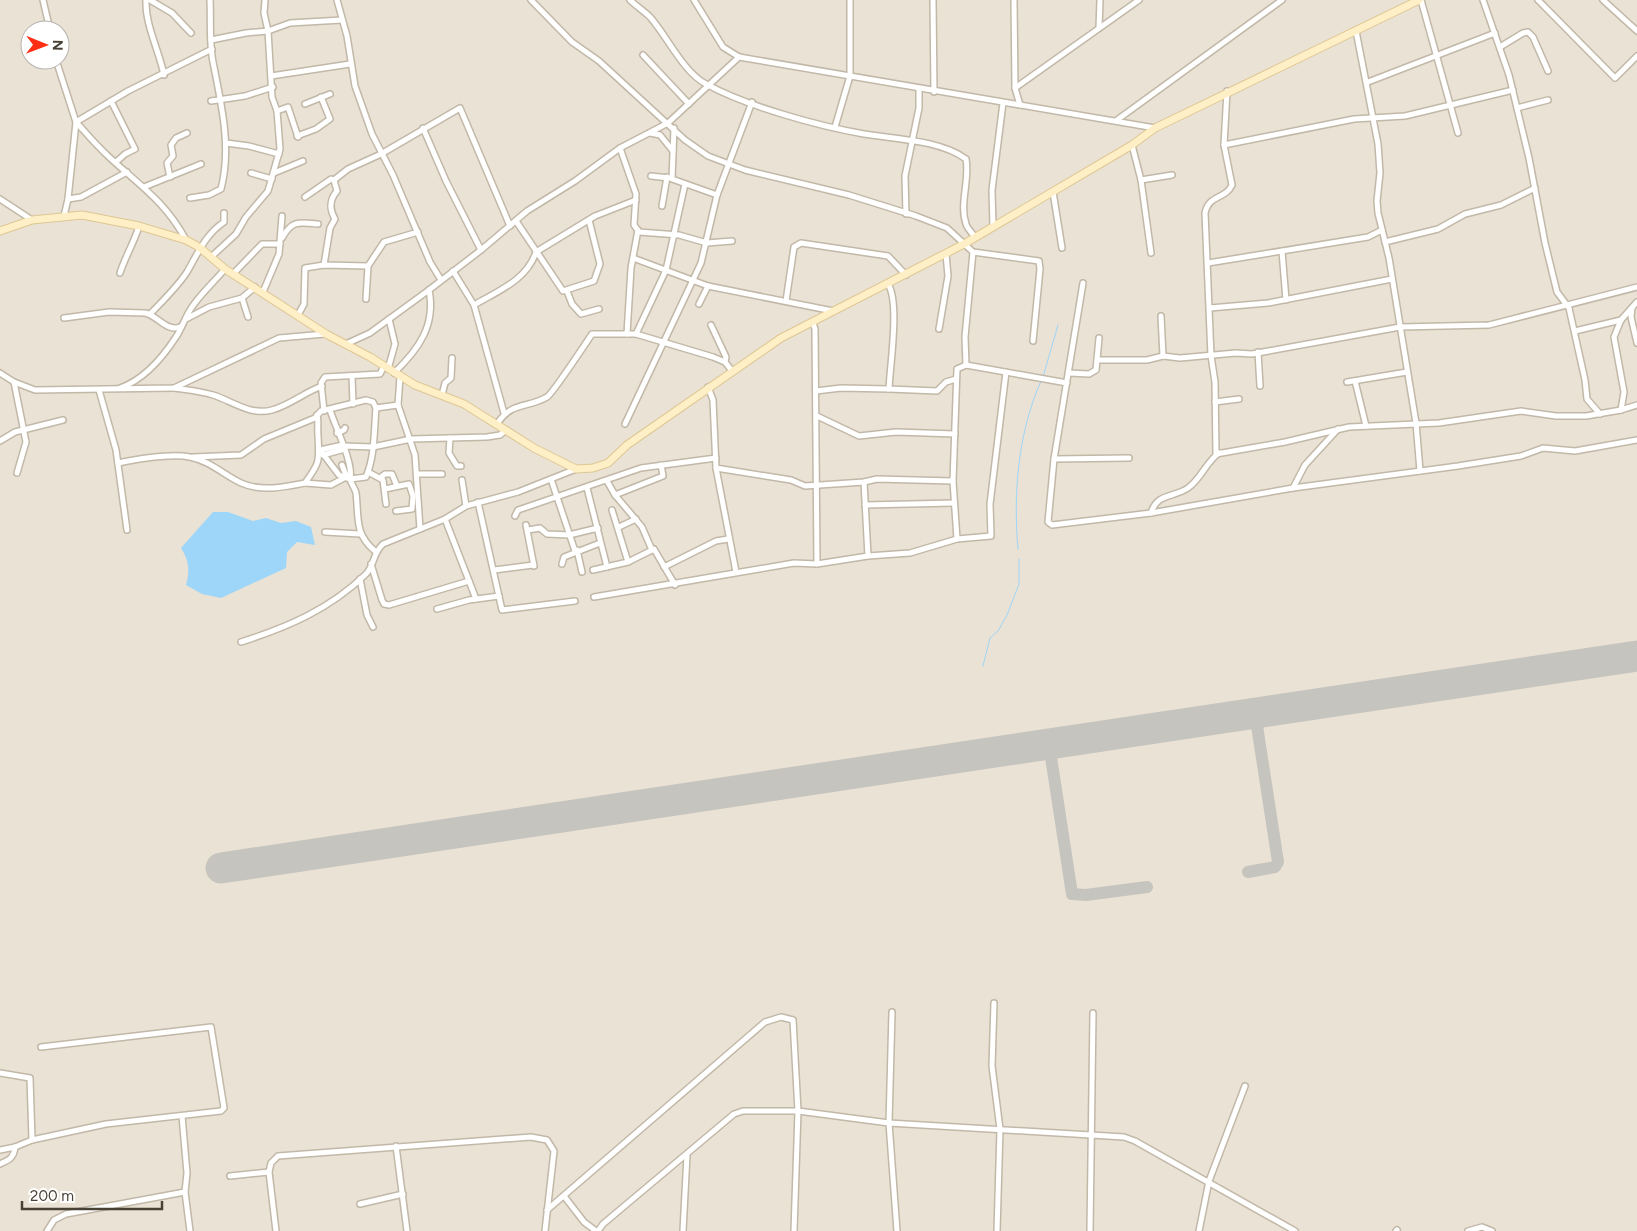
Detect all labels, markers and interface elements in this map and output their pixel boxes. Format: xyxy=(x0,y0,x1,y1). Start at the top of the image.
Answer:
north arrow xyxy=(20,20,70,70)
text: N xyxy=(49,40,66,51)
scale bar xyxy=(22,1178,162,1210)
text: 200 m xyxy=(30,1187,74,1205)

